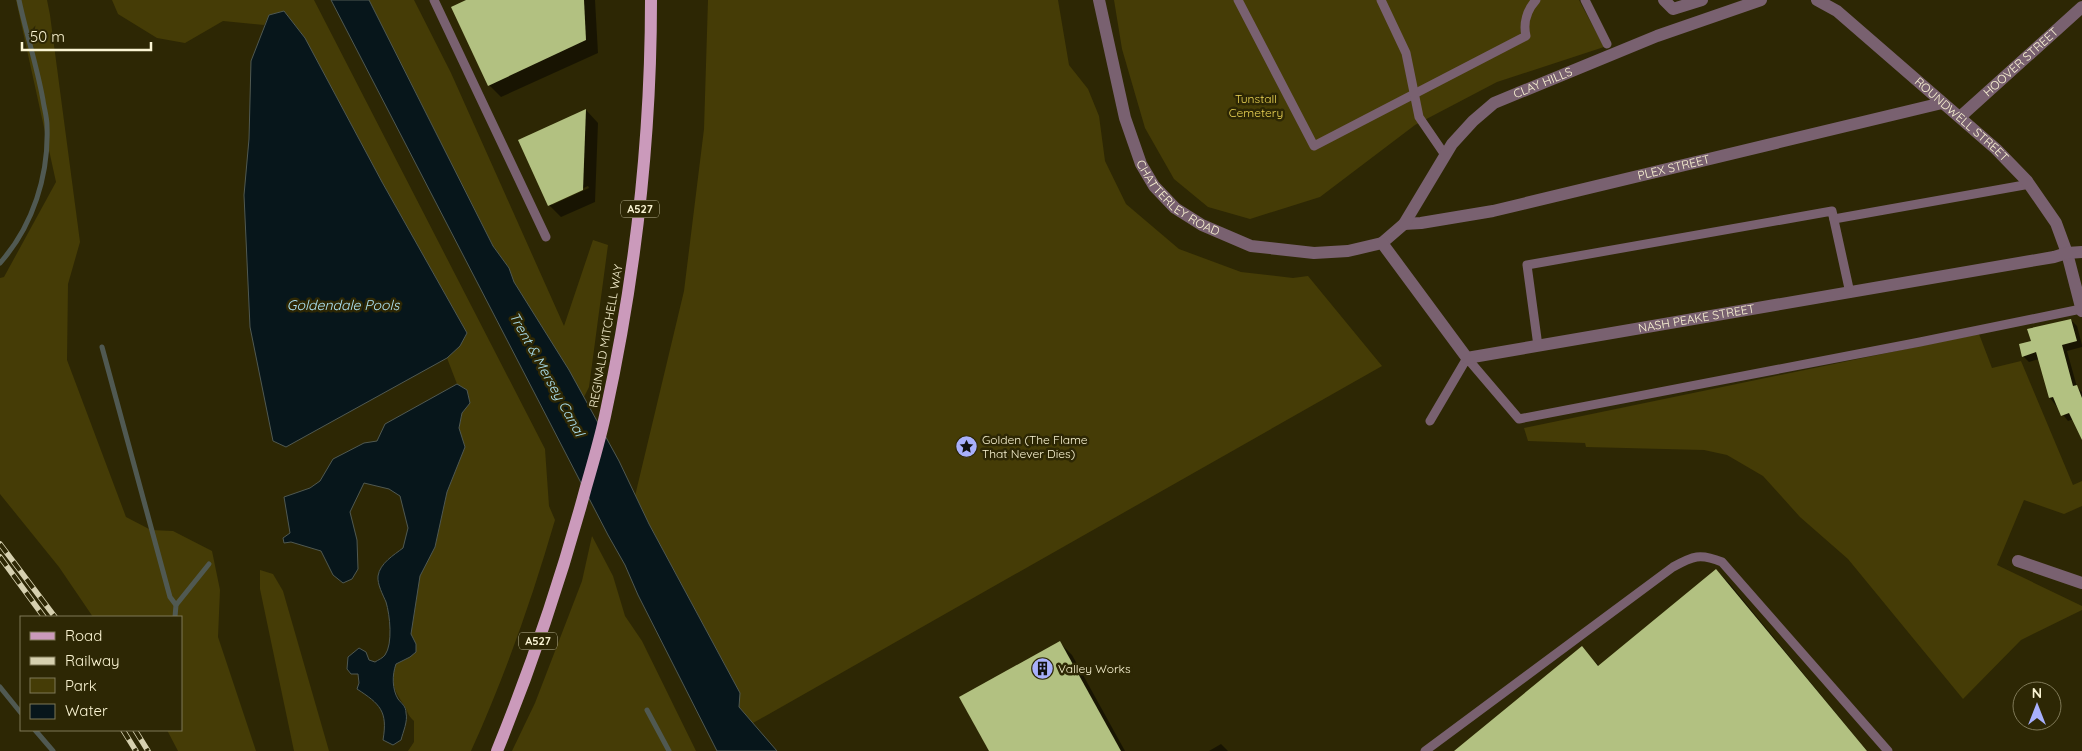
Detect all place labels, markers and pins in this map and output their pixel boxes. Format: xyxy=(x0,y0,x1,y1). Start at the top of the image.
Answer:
place label: Golden (The Flame That Never Dies) xyxy=(982,432,1088,461)
place icon: Golden (The Flame That Never Dies) xyxy=(954,435,978,459)
building icon: Valley Works xyxy=(1030,657,1054,681)
place label: Valley Works xyxy=(1058,661,1131,676)

